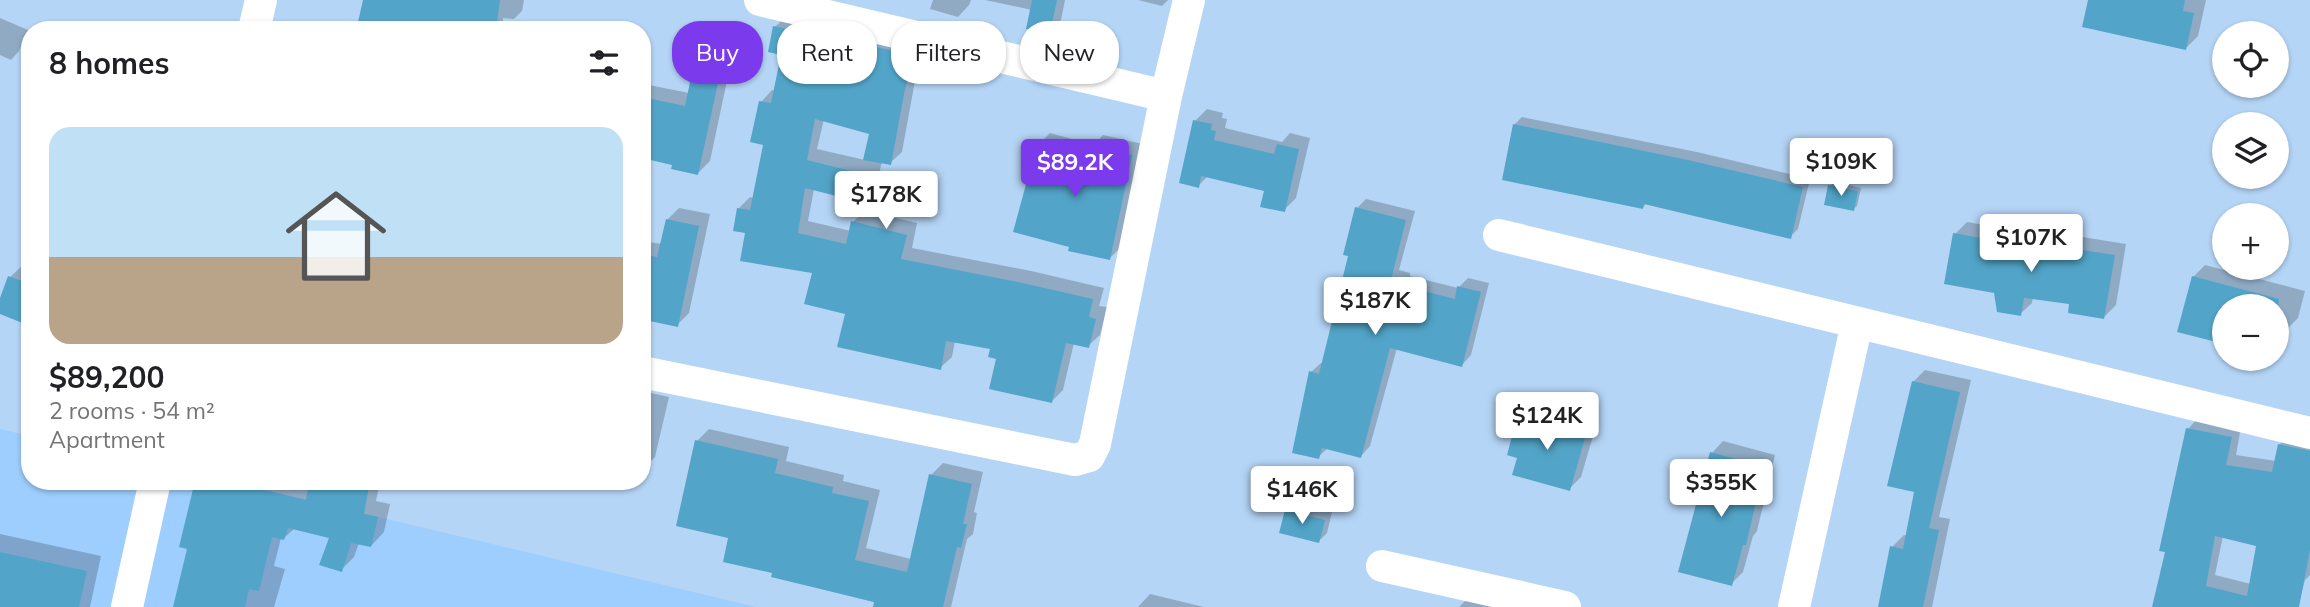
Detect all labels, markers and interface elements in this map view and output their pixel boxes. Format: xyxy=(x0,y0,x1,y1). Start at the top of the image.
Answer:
chip: Buy xyxy=(672,21,763,84)
chip: Rent xyxy=(777,21,877,84)
chip: Filters xyxy=(891,21,1006,84)
chip: New xyxy=(1020,21,1119,84)
map controls xyxy=(2212,21,2289,371)
button: locate xyxy=(2212,21,2289,98)
text: 8 homes xyxy=(49,44,170,82)
icon: filters xyxy=(585,44,623,82)
button: layers xyxy=(2212,112,2289,189)
pin: $109K xyxy=(1792,138,1890,198)
pin: $89.2K xyxy=(1018,140,1132,199)
text: $109K xyxy=(1806,146,1876,175)
text: $89.2K xyxy=(1037,147,1113,176)
pin: $178K xyxy=(837,172,935,231)
icon: home xyxy=(273,173,399,299)
text: $178K xyxy=(851,179,921,208)
button: + xyxy=(2212,203,2289,280)
pin: $107K xyxy=(1982,215,2080,274)
text: $107K xyxy=(1996,222,2066,251)
pin: $187K xyxy=(1326,278,1424,337)
text: $187K xyxy=(1340,285,1410,314)
button: − xyxy=(2212,294,2289,371)
text: $89,200 xyxy=(49,358,164,396)
pin: $124K xyxy=(1498,392,1596,452)
text: 2 rooms · 54 m² xyxy=(49,396,215,425)
text: $124K xyxy=(1512,400,1582,429)
text: Apartment xyxy=(49,425,165,454)
pin: $355K xyxy=(1672,460,1770,519)
pin: $146K xyxy=(1253,466,1351,526)
text: $355K xyxy=(1686,467,1756,496)
text: $146K xyxy=(1267,474,1337,503)

